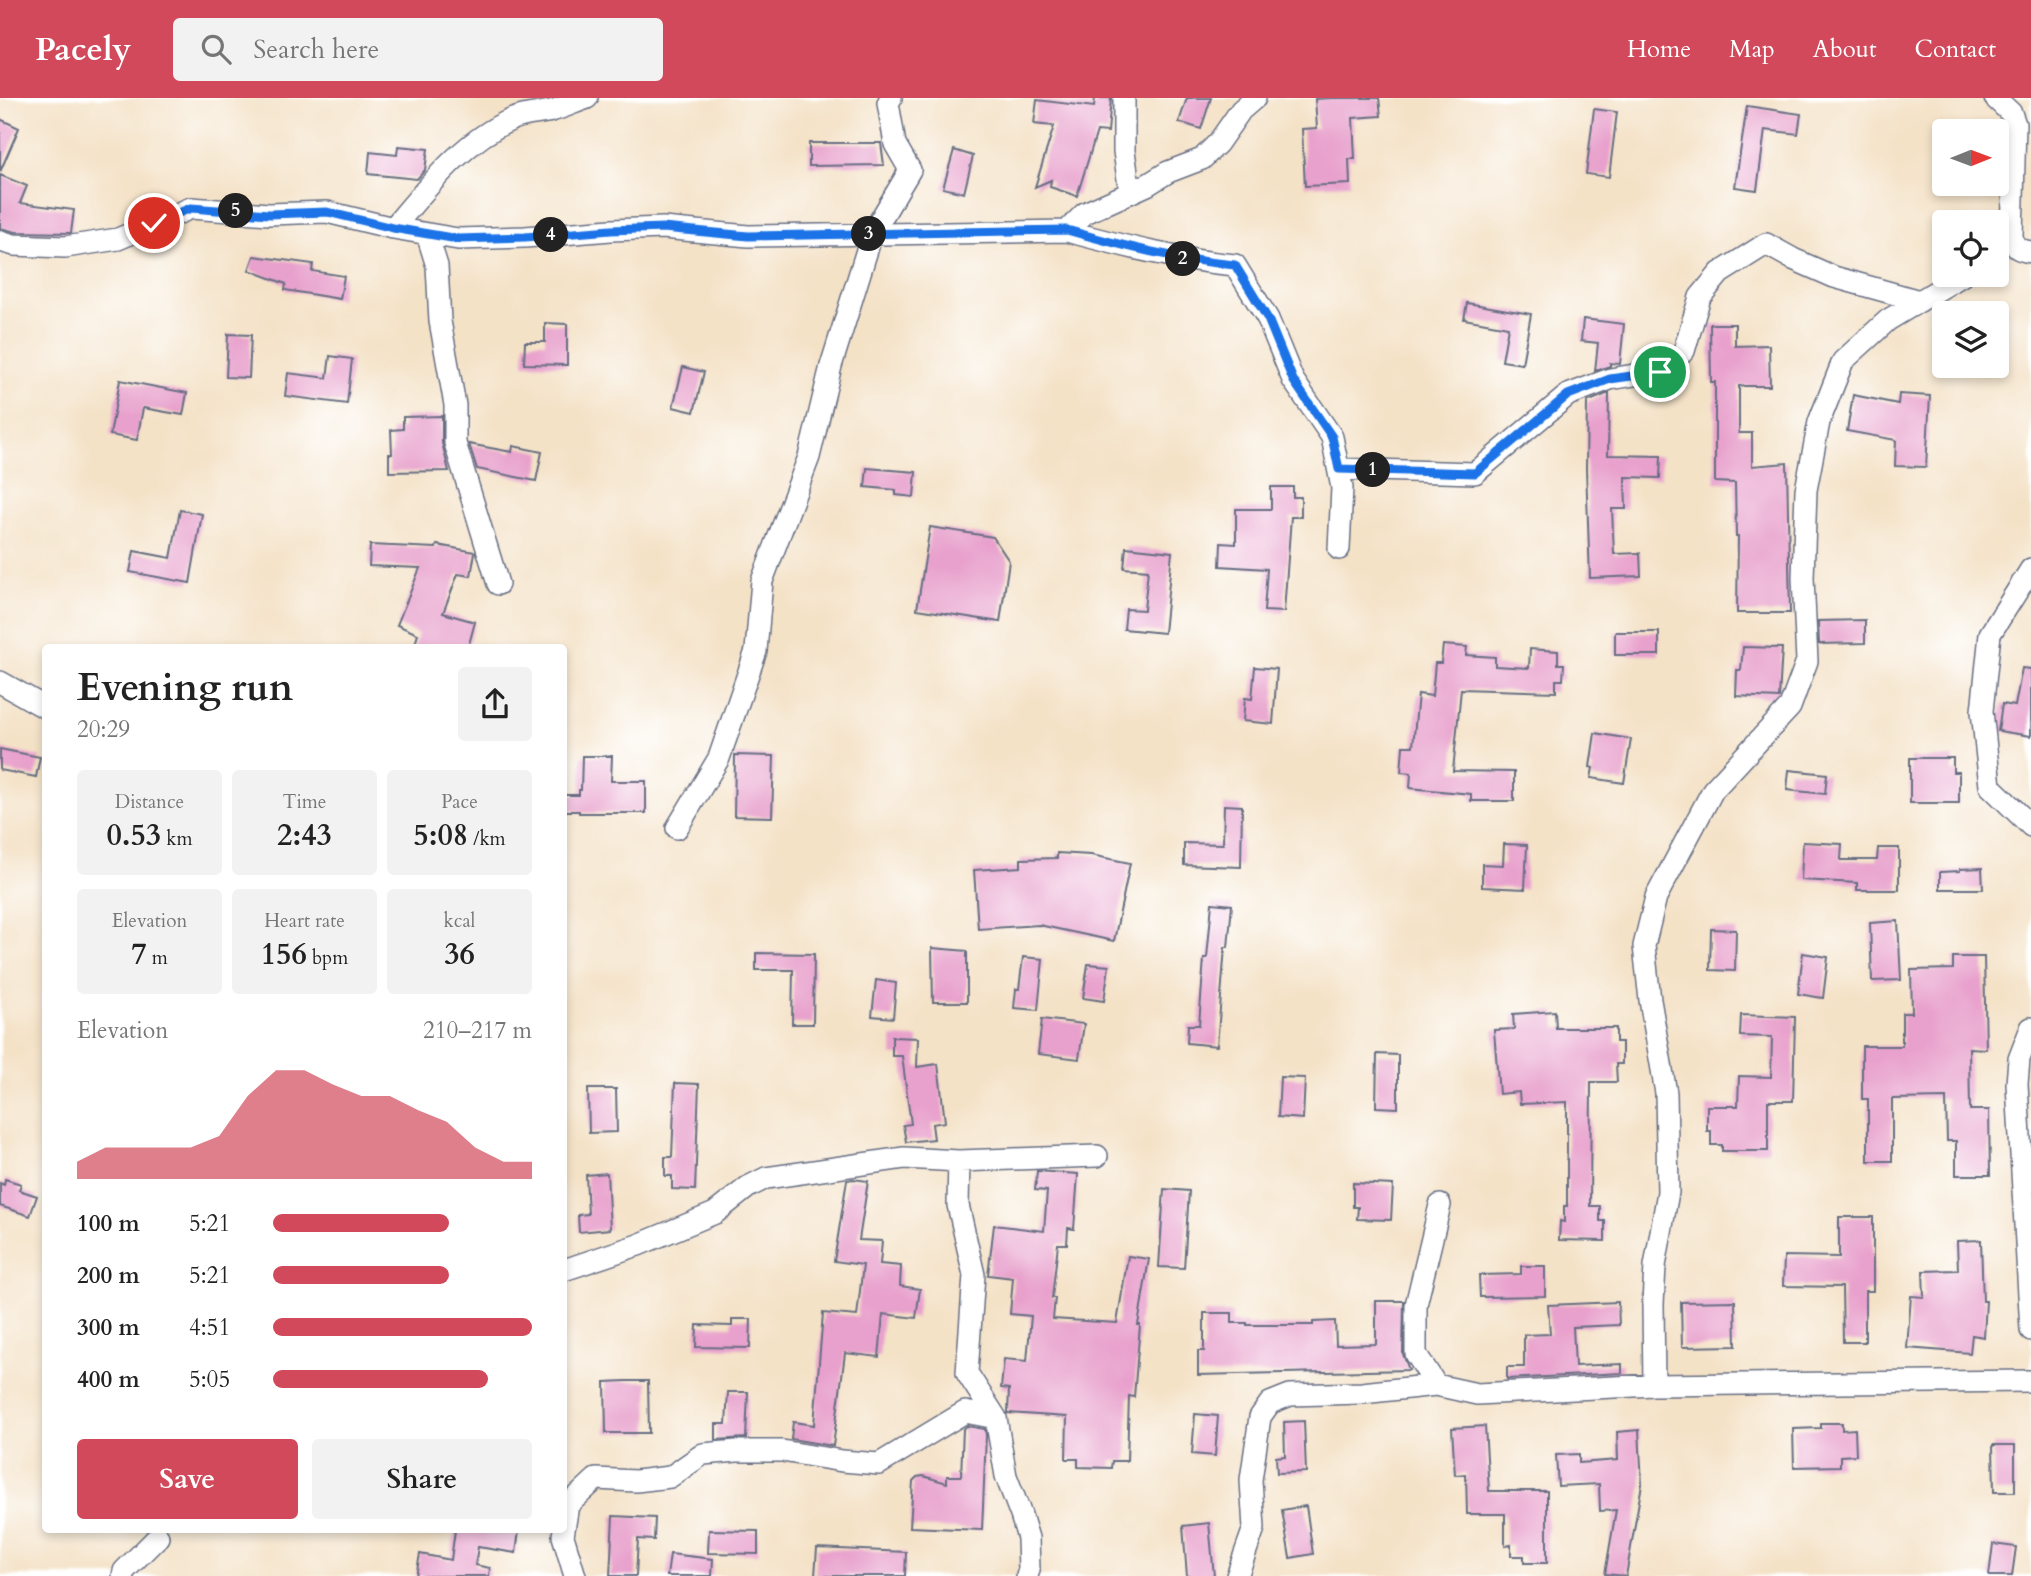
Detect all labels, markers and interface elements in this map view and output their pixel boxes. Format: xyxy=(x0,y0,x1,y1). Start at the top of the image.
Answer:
search box xyxy=(173,18,663,81)
text: Pacely xyxy=(35,27,131,72)
icon: search xyxy=(197,30,235,68)
text: Search here xyxy=(253,32,379,67)
text: Home xyxy=(1627,33,1691,66)
text: Map xyxy=(1729,33,1775,66)
text: About xyxy=(1813,33,1877,66)
text: Contact xyxy=(1915,33,1996,66)
north arrow xyxy=(1932,119,2009,196)
map controls xyxy=(1932,119,2009,378)
pin xyxy=(124,193,184,253)
pin: 5 xyxy=(218,194,254,228)
text: 5 xyxy=(231,197,240,223)
icon: check xyxy=(135,204,173,242)
button: locate xyxy=(1932,210,2009,287)
pin: 3 xyxy=(852,216,886,252)
pin: 4 xyxy=(534,218,568,252)
text: 3 xyxy=(864,220,873,246)
text: 4 xyxy=(546,221,555,247)
pin: 2 xyxy=(1166,242,1200,276)
text: 2 xyxy=(1178,245,1187,271)
button: layers xyxy=(1932,301,2009,378)
pin xyxy=(1630,342,1690,402)
icon: arrive xyxy=(1641,353,1679,391)
pin: 1 xyxy=(1356,452,1390,488)
text: 1 xyxy=(1368,456,1377,482)
text: Evening run xyxy=(77,662,293,714)
button: share xyxy=(458,667,532,741)
text: 20:29 xyxy=(77,714,130,745)
text: Distance xyxy=(115,789,184,815)
text: Time xyxy=(283,789,326,815)
text: Pace xyxy=(441,789,478,815)
text: 0.53 xyxy=(106,815,161,856)
text: 2:43 xyxy=(277,815,332,856)
text: 5:08 xyxy=(413,815,468,856)
text: km xyxy=(161,826,193,852)
text: /km xyxy=(468,826,506,852)
text: Elevation xyxy=(112,908,187,934)
text: Heart rate xyxy=(264,908,345,934)
text: kcal xyxy=(444,908,475,934)
text: 7 xyxy=(131,934,147,975)
text: 156 xyxy=(261,934,307,975)
text: 36 xyxy=(444,934,475,975)
text: m xyxy=(147,945,168,971)
text: bpm xyxy=(307,945,348,971)
text: Elevation xyxy=(77,1015,168,1046)
text: 210–217 m xyxy=(423,1015,532,1046)
text: 100 m xyxy=(77,1208,140,1239)
text: 5:21 xyxy=(189,1208,230,1239)
text: 200 m xyxy=(77,1260,140,1291)
text: 5:21 xyxy=(189,1260,230,1291)
text: 300 m xyxy=(77,1312,140,1343)
text: 4:51 xyxy=(189,1312,230,1343)
text: 400 m xyxy=(77,1364,140,1395)
text: 5:05 xyxy=(189,1364,230,1395)
button: Save xyxy=(77,1439,298,1519)
button: Share xyxy=(312,1439,532,1519)

